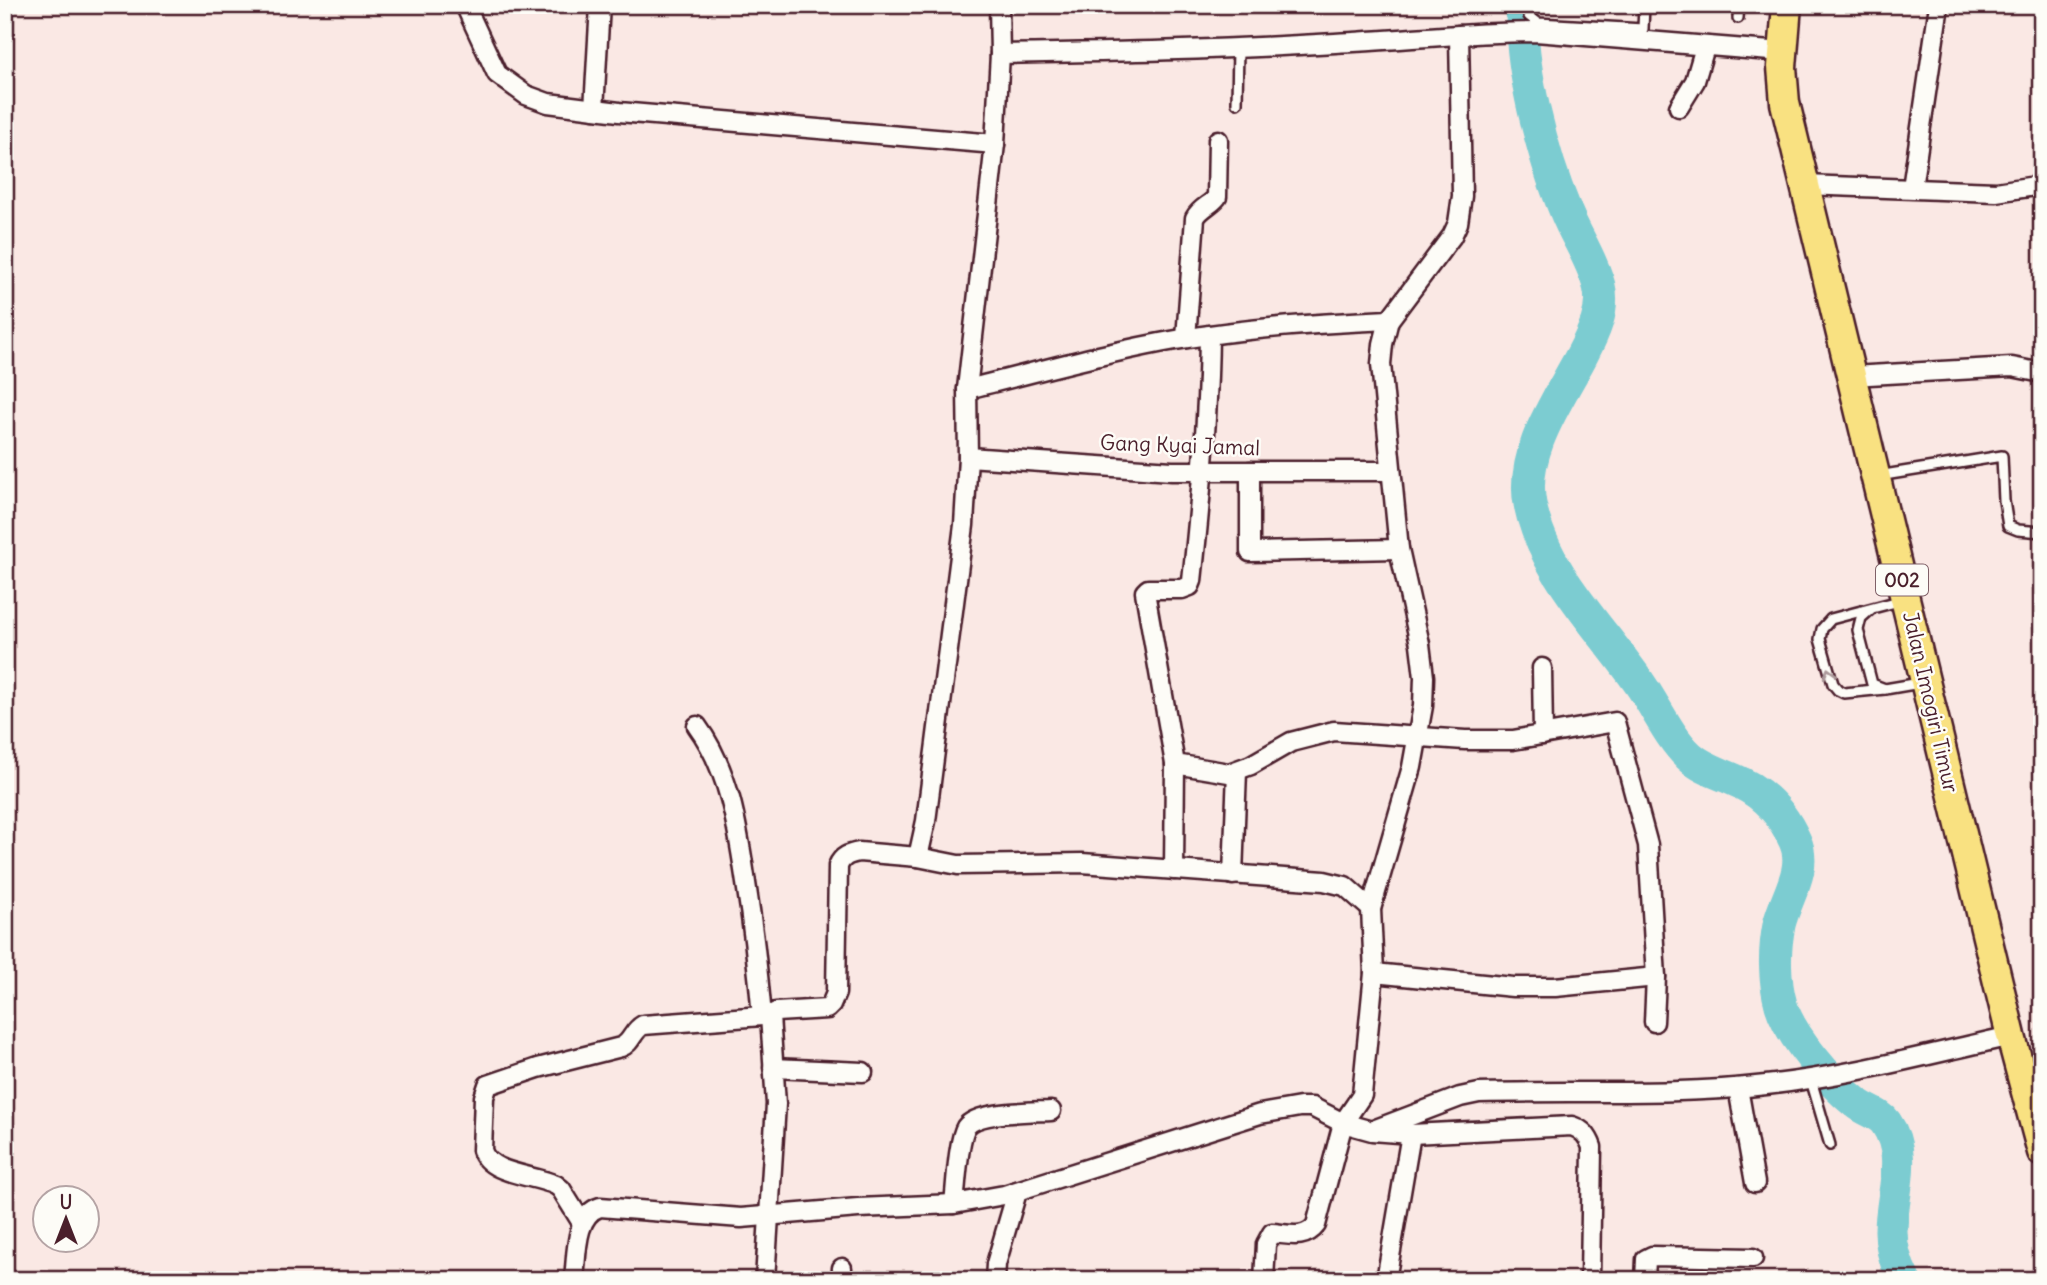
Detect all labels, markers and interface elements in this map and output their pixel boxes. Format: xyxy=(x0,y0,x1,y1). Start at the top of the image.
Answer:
street label: Gang Kyai Jamal xyxy=(1100,429,1260,461)
road number: 002 xyxy=(1876,565,1928,596)
street label: Jalan Imogiri Timur xyxy=(1897,609,1965,796)
one-way arrow xyxy=(1823,667,1838,679)
north arrow xyxy=(32,1184,102,1254)
text: U xyxy=(60,1190,72,1214)

